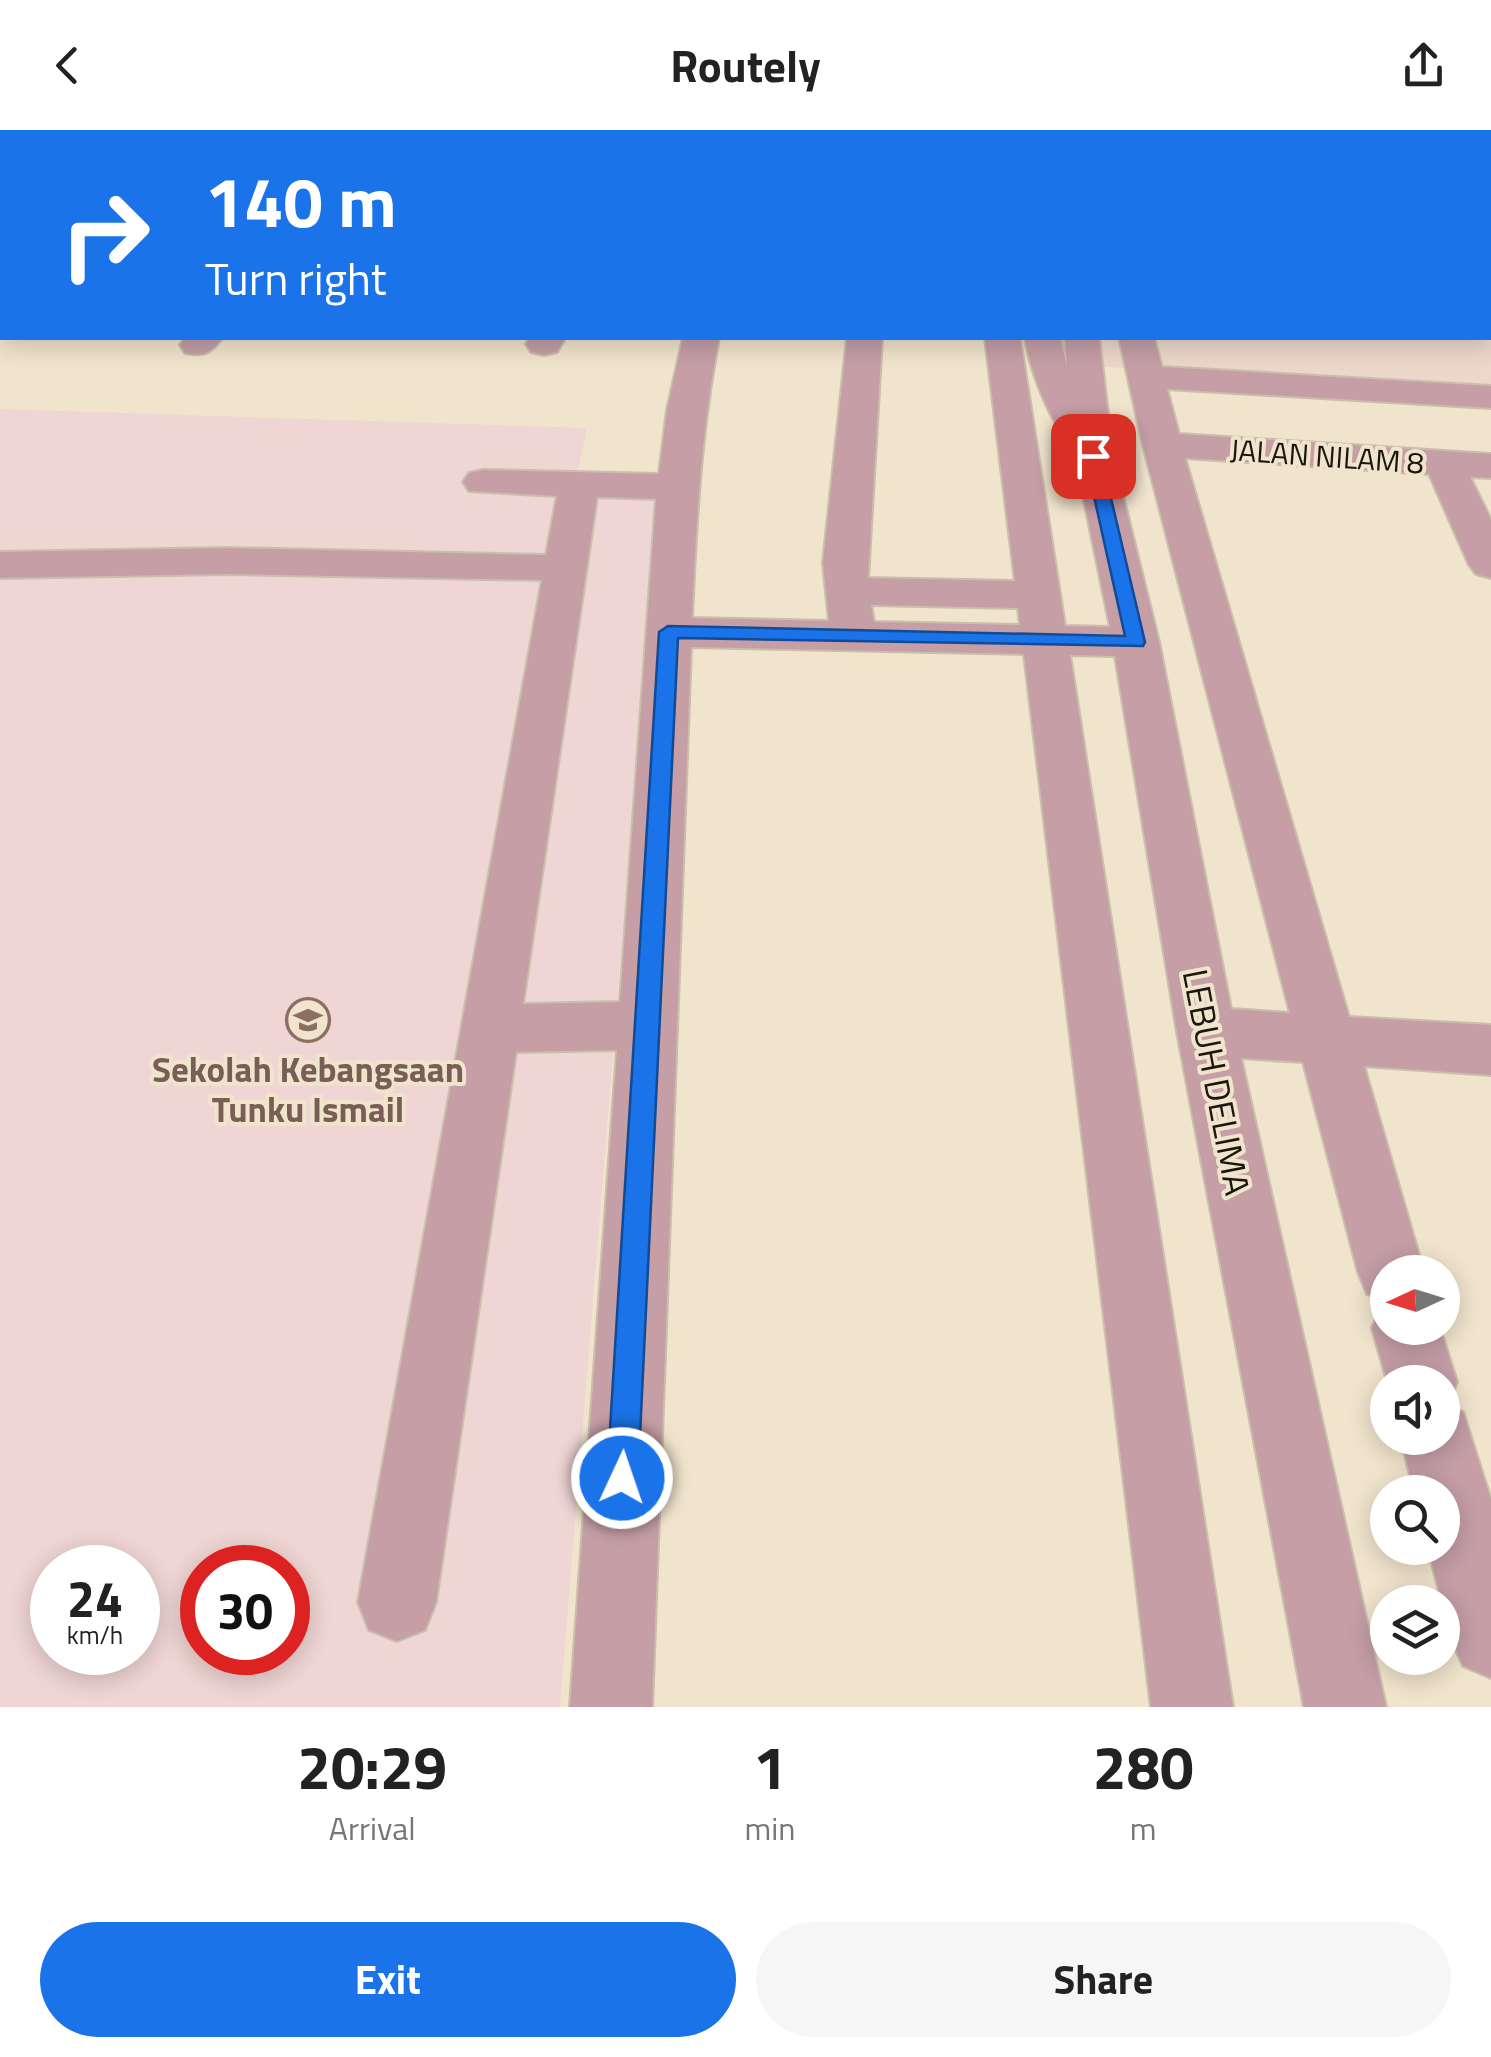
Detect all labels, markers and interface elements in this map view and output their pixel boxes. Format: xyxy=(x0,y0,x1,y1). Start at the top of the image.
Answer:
text: Routely xyxy=(670,31,821,99)
icon: back xyxy=(40,38,95,93)
icon: share xyxy=(1396,38,1451,93)
text: 140 m xyxy=(205,148,397,254)
icon: right xyxy=(40,170,170,300)
text: Turn right xyxy=(205,244,387,312)
pin xyxy=(1051,414,1136,499)
street label: JALAN NILAM 8 xyxy=(1229,426,1425,486)
icon: arrive xyxy=(1066,429,1121,484)
street label: LEBUH DELIMA xyxy=(1169,964,1265,1200)
school or university icon: Sekolah Kebangsaan Tunku Ismail xyxy=(285,997,331,1043)
place label: Sekolah Kebangsaan Tunku Ismail xyxy=(152,1042,464,1136)
north arrow xyxy=(1370,1255,1460,1345)
map controls xyxy=(1370,1255,1460,1675)
button: sound xyxy=(1370,1365,1460,1455)
position arrow xyxy=(570,1426,674,1530)
button: search xyxy=(1370,1475,1460,1565)
speed limit sign: 30 xyxy=(180,1545,310,1675)
text: 24 xyxy=(67,1560,123,1636)
button: layers xyxy=(1370,1585,1460,1675)
text: km/h xyxy=(67,1616,123,1654)
text: 20:29 xyxy=(297,1721,447,1812)
text: 1 xyxy=(753,1721,787,1812)
text: 280 xyxy=(1093,1721,1194,1812)
text: Arrival xyxy=(329,1804,416,1852)
text: min xyxy=(744,1804,795,1852)
text: m xyxy=(1130,1804,1157,1852)
button: Exit xyxy=(40,1922,736,2037)
button: Share xyxy=(756,1922,1451,2037)

